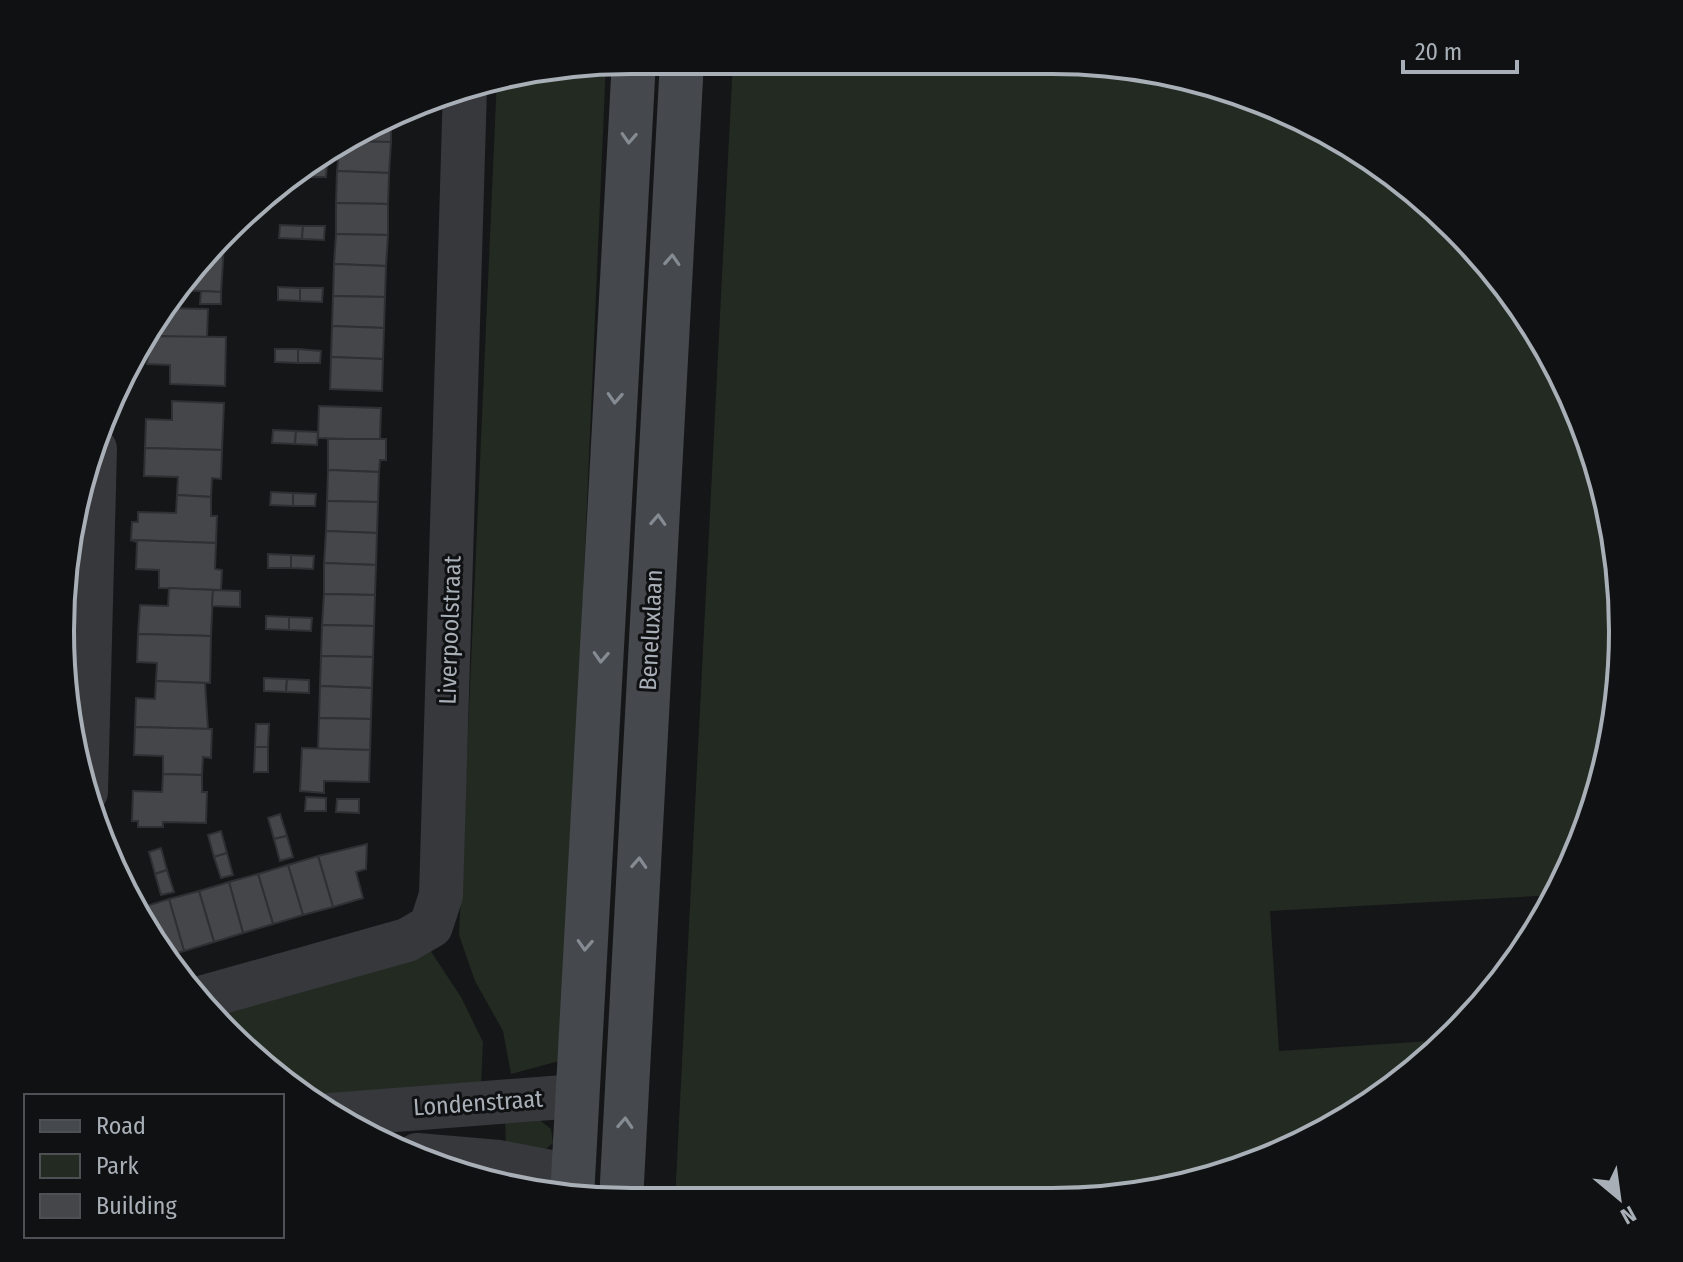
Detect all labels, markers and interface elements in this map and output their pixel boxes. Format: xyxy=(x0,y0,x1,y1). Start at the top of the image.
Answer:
scale bar xyxy=(1403,24,1517,74)
text: 20 m xyxy=(1415,38,1462,66)
one-way arrow xyxy=(621,132,638,145)
one-way arrow xyxy=(663,253,680,266)
one-way arrow xyxy=(607,391,624,404)
one-way arrow xyxy=(649,513,666,526)
street label: Liverpoolstraat xyxy=(433,555,467,705)
street label: Beneluxlaan xyxy=(634,569,668,691)
one-way arrow xyxy=(593,651,610,664)
one-way arrow xyxy=(630,856,647,869)
one-way arrow xyxy=(577,939,594,952)
street label: Londenstraat xyxy=(412,1084,544,1121)
legend xyxy=(24,1094,284,1238)
text: Road xyxy=(96,1112,146,1140)
one-way arrow xyxy=(616,1116,633,1129)
text: Park xyxy=(96,1152,139,1180)
north arrow xyxy=(1579,1158,1659,1238)
text: Building xyxy=(96,1192,178,1220)
text: N xyxy=(1616,1200,1641,1230)

